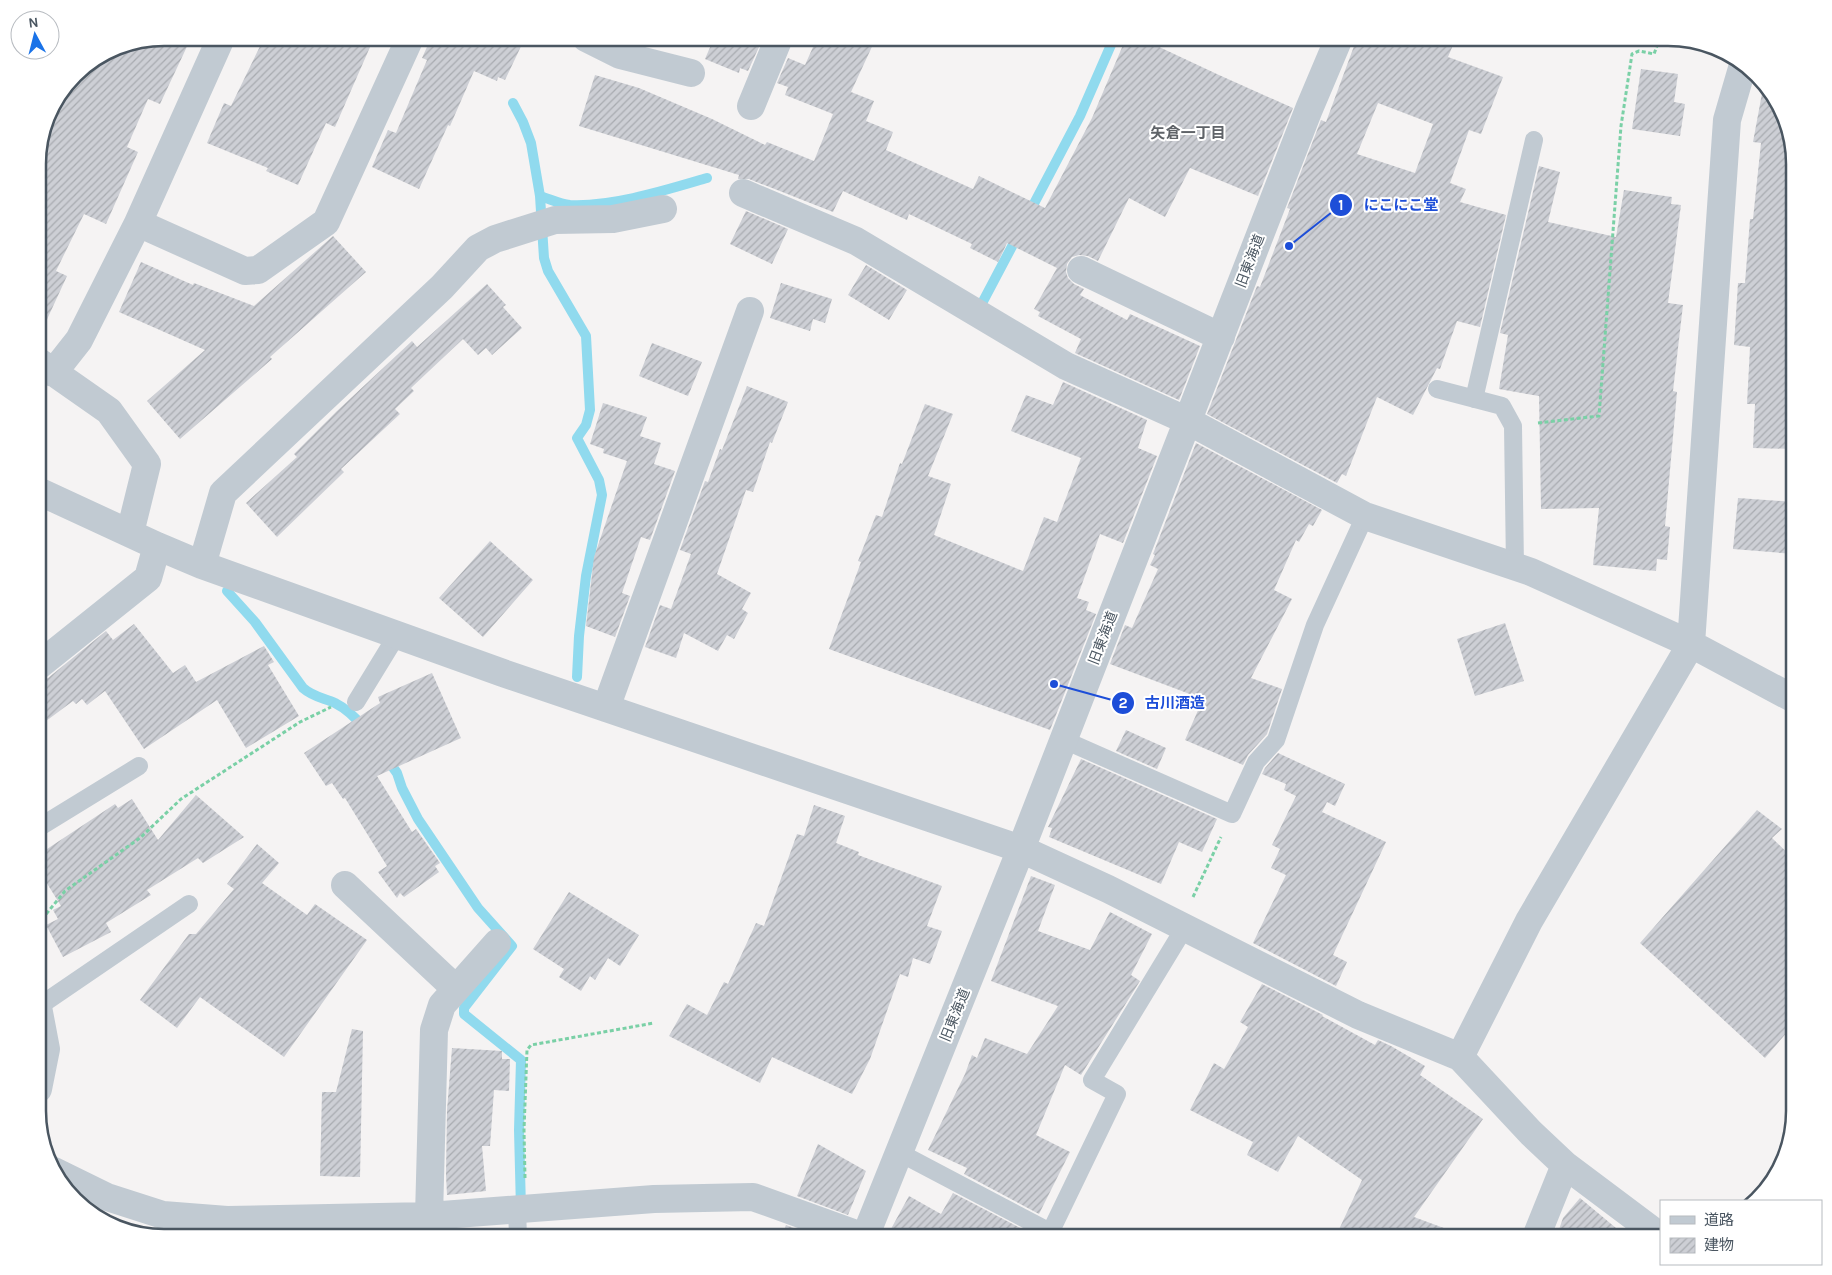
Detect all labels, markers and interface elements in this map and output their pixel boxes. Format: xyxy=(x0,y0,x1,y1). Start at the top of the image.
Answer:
north arrow xyxy=(10,10,60,60)
text: N xyxy=(27,14,39,32)
district label: 矢倉一丁目 xyxy=(1150,124,1226,142)
callout: にこにこ堂 xyxy=(1329,190,1449,220)
text: 1 xyxy=(1338,196,1344,214)
text: にこにこ堂 xyxy=(1364,196,1438,214)
street label: 旧東海道 xyxy=(1232,232,1268,290)
street label: 旧東海道 xyxy=(1085,609,1121,667)
callout: 古川酒造 xyxy=(1110,688,1215,718)
text: 2 xyxy=(1118,694,1128,712)
text: 古川酒造 xyxy=(1145,694,1205,712)
street label: 旧東海道 xyxy=(937,986,973,1044)
legend xyxy=(1660,1200,1822,1265)
text: 道路 xyxy=(1704,1211,1734,1229)
text: 建物 xyxy=(1704,1236,1734,1254)

